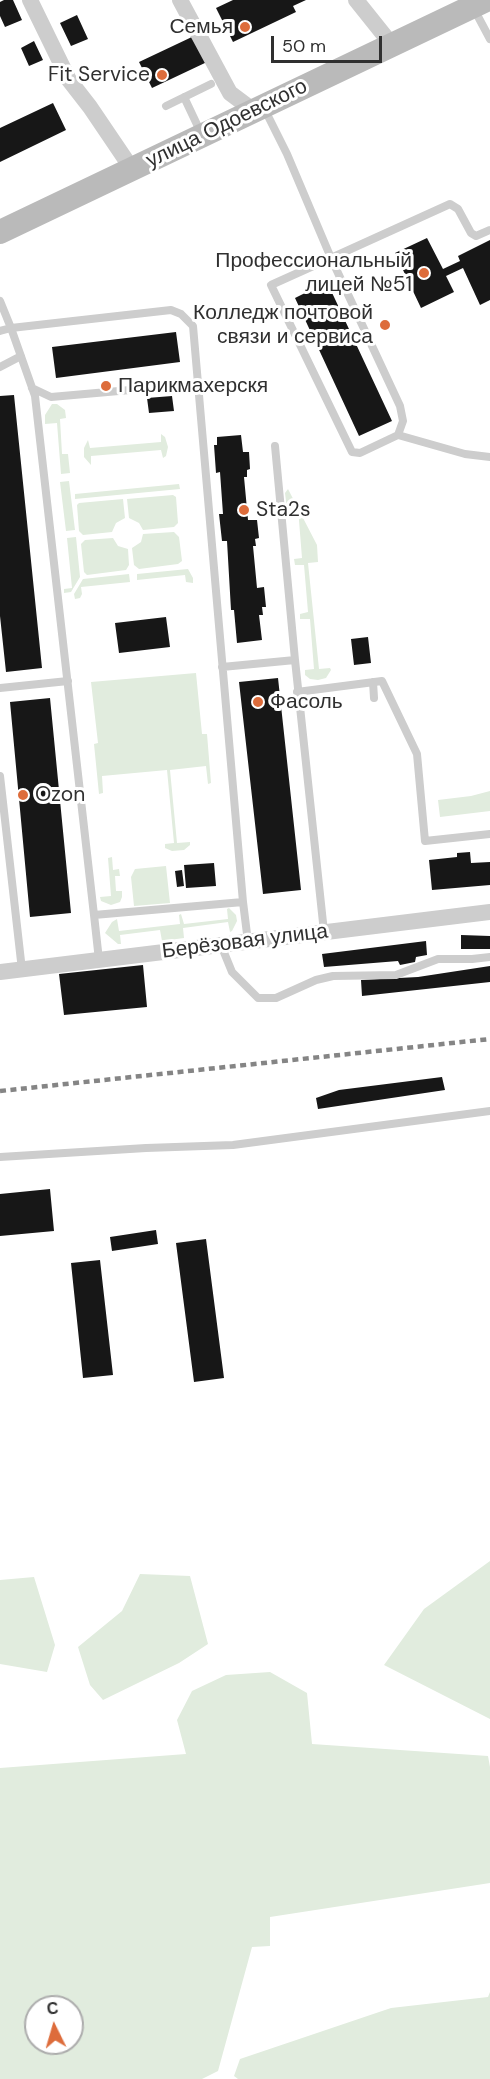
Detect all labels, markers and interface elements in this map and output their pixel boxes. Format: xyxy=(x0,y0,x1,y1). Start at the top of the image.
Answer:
place label: Семья xyxy=(169,14,233,40)
marker: Семья xyxy=(238,20,252,34)
scale bar xyxy=(274,24,385,62)
text: 50 m xyxy=(282,34,326,58)
place label: Fit Service xyxy=(48,62,150,88)
marker: Fit Service xyxy=(155,68,169,82)
street label: улица Одоевского xyxy=(142,74,312,174)
place label: Профессиональный лицей №51 xyxy=(215,248,412,298)
marker: Профессиональный лицей №51 xyxy=(417,266,431,280)
place label: Колледж почтовой связи и сервиса xyxy=(193,300,373,350)
marker: Колледж почтовой связи и сервиса xyxy=(378,318,392,332)
place label: Парикмахерскя xyxy=(118,373,268,399)
marker: Парикмахерскя xyxy=(99,379,113,393)
place label: Sta2s xyxy=(256,497,310,523)
marker: Sta2s xyxy=(237,503,251,517)
place label: Фасоль xyxy=(270,689,343,715)
marker: Фасоль xyxy=(251,695,265,709)
place label: Ozon xyxy=(35,782,85,808)
marker: Ozon xyxy=(16,788,30,802)
street label: Берёзовая улица xyxy=(160,919,330,965)
north arrow xyxy=(24,1995,84,2055)
text: С xyxy=(46,1998,59,2020)

